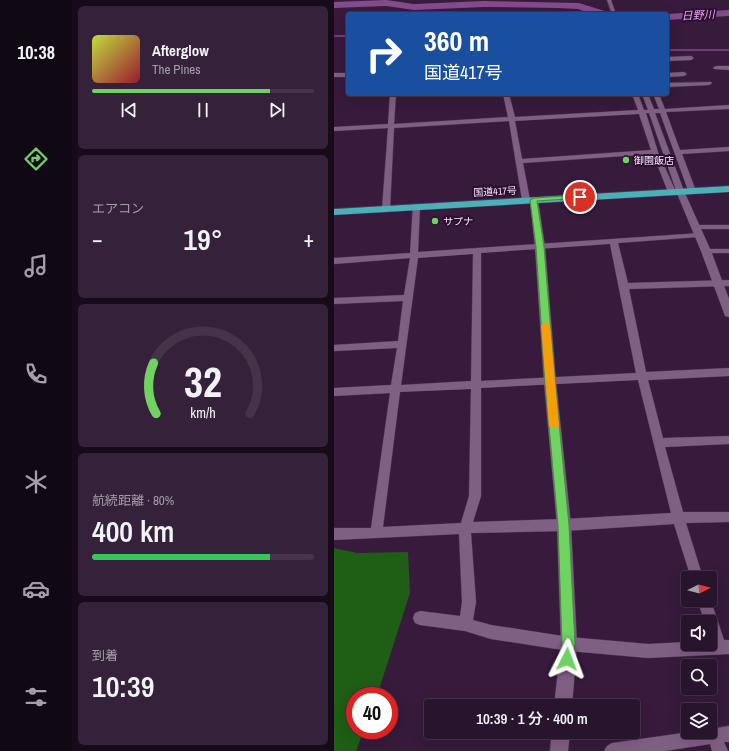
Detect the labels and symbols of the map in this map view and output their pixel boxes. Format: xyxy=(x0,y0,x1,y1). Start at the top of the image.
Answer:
water label: 日野川 xyxy=(681,7,716,23)
place label: 御園飯店 xyxy=(634,154,674,167)
marker: 御園飯店 xyxy=(621,155,631,165)
pin xyxy=(563,180,597,214)
street label: 国道417号 xyxy=(473,184,517,199)
place label: サプナ xyxy=(443,215,473,228)
marker: サプナ xyxy=(430,216,440,226)
north arrow xyxy=(681,571,717,607)
position arrow xyxy=(546,638,588,680)
speed limit sign: 40 xyxy=(346,687,398,739)

